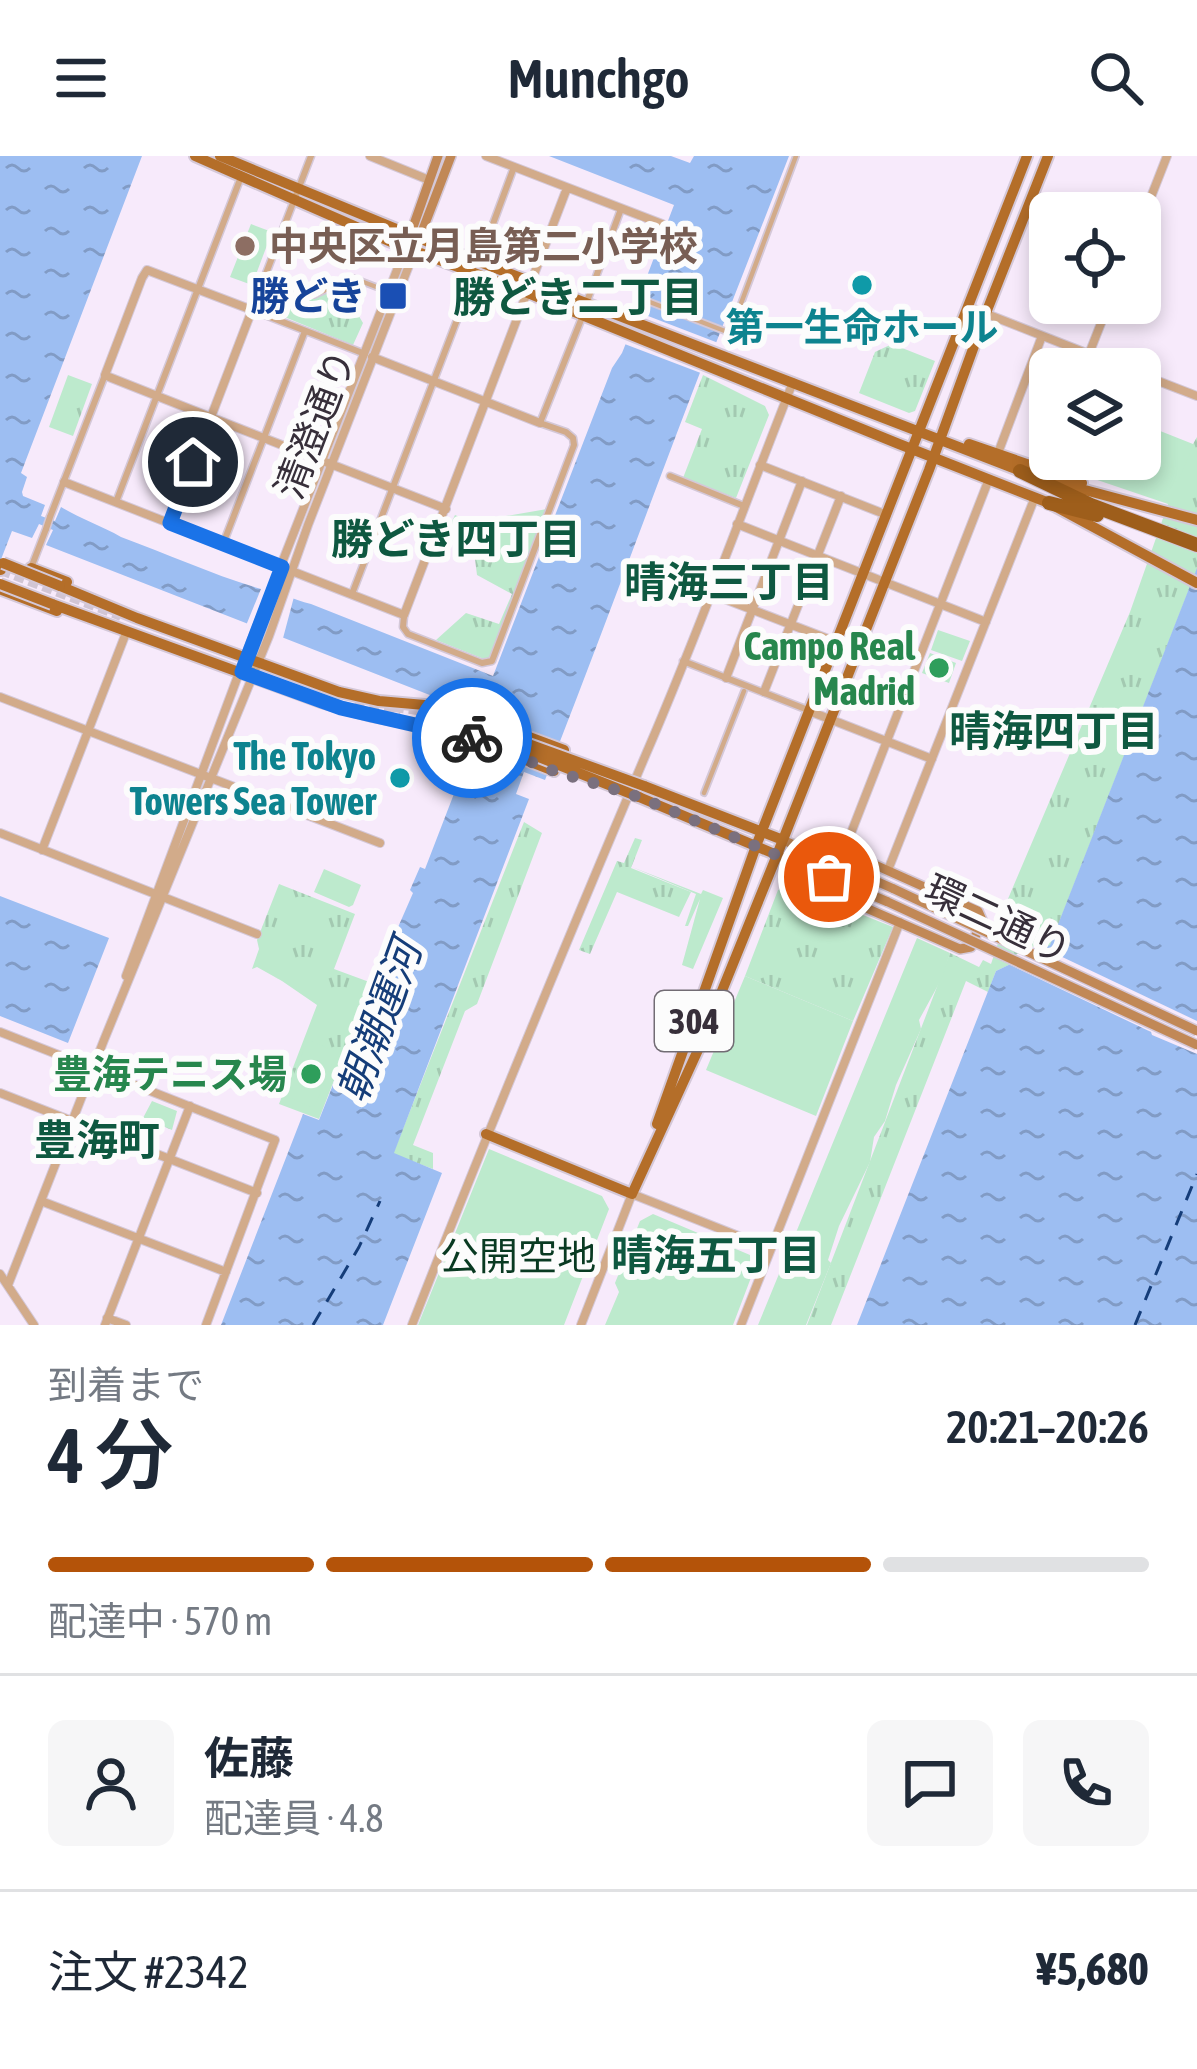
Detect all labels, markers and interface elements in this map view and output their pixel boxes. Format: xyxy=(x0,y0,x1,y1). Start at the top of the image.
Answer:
icon: menu xyxy=(48,45,114,111)
icon: search xyxy=(1083,45,1149,111)
text: Munchgo xyxy=(507,48,690,109)
map controls xyxy=(1029,192,1161,480)
button: locate xyxy=(1029,192,1161,324)
place label: 中央区立月島第二小学校 xyxy=(269,224,698,268)
marker: 中央区立月島第二小学校 xyxy=(232,233,258,259)
marker: 第一生命ホール xyxy=(849,272,875,298)
district label: 勝どき二丁目 xyxy=(453,273,703,321)
place label: 勝どき xyxy=(250,274,366,318)
marker: 勝どき xyxy=(377,280,409,312)
place label: 第一生命ホール xyxy=(725,305,999,349)
street label: 清澄通り xyxy=(267,343,363,505)
button: layers xyxy=(1029,348,1161,480)
pin xyxy=(142,411,244,513)
icon: home xyxy=(160,429,226,495)
district label: 勝どき四丁目 xyxy=(331,515,581,563)
district label: 晴海三丁目 xyxy=(624,558,834,606)
place label: Campo Real Madrid xyxy=(743,624,916,713)
marker: Campo Real Madrid xyxy=(926,655,952,681)
courier xyxy=(412,678,532,798)
icon: bike xyxy=(439,705,505,771)
district label: 晴海四丁目 xyxy=(949,707,1159,755)
place label: The Tokyo Towers Sea Tower xyxy=(130,734,377,823)
marker: The Tokyo Towers Sea Tower xyxy=(387,765,413,791)
pin xyxy=(778,826,880,928)
icon: bag xyxy=(796,844,862,910)
street label: 環二通り xyxy=(918,866,1078,972)
water label: 朝潮運河 xyxy=(328,927,433,1108)
road number: 304 xyxy=(655,991,733,1051)
place label: 豊海テニス場 xyxy=(53,1052,287,1096)
marker: 豊海テニス場 xyxy=(298,1061,324,1087)
district label: 豊海町 xyxy=(34,1116,160,1164)
district label: 晴海五丁目 xyxy=(611,1231,821,1279)
park label: 公開空地 xyxy=(440,1234,596,1278)
text: 到着まで xyxy=(48,1363,204,1407)
text: 20:21–20:26 xyxy=(946,1401,1149,1453)
text: 4 分 xyxy=(48,1410,173,1500)
text: 配達中 · 570 m xyxy=(48,1599,272,1643)
button: person xyxy=(48,1720,174,1846)
button: chat xyxy=(867,1720,993,1846)
button: phone xyxy=(1023,1720,1149,1846)
text: 佐藤 xyxy=(204,1732,294,1784)
text: 配達員 · 4.8 xyxy=(204,1796,384,1840)
text: ¥5,680 xyxy=(1036,1943,1149,1995)
text: 注文 #2342 xyxy=(48,1946,249,1998)

